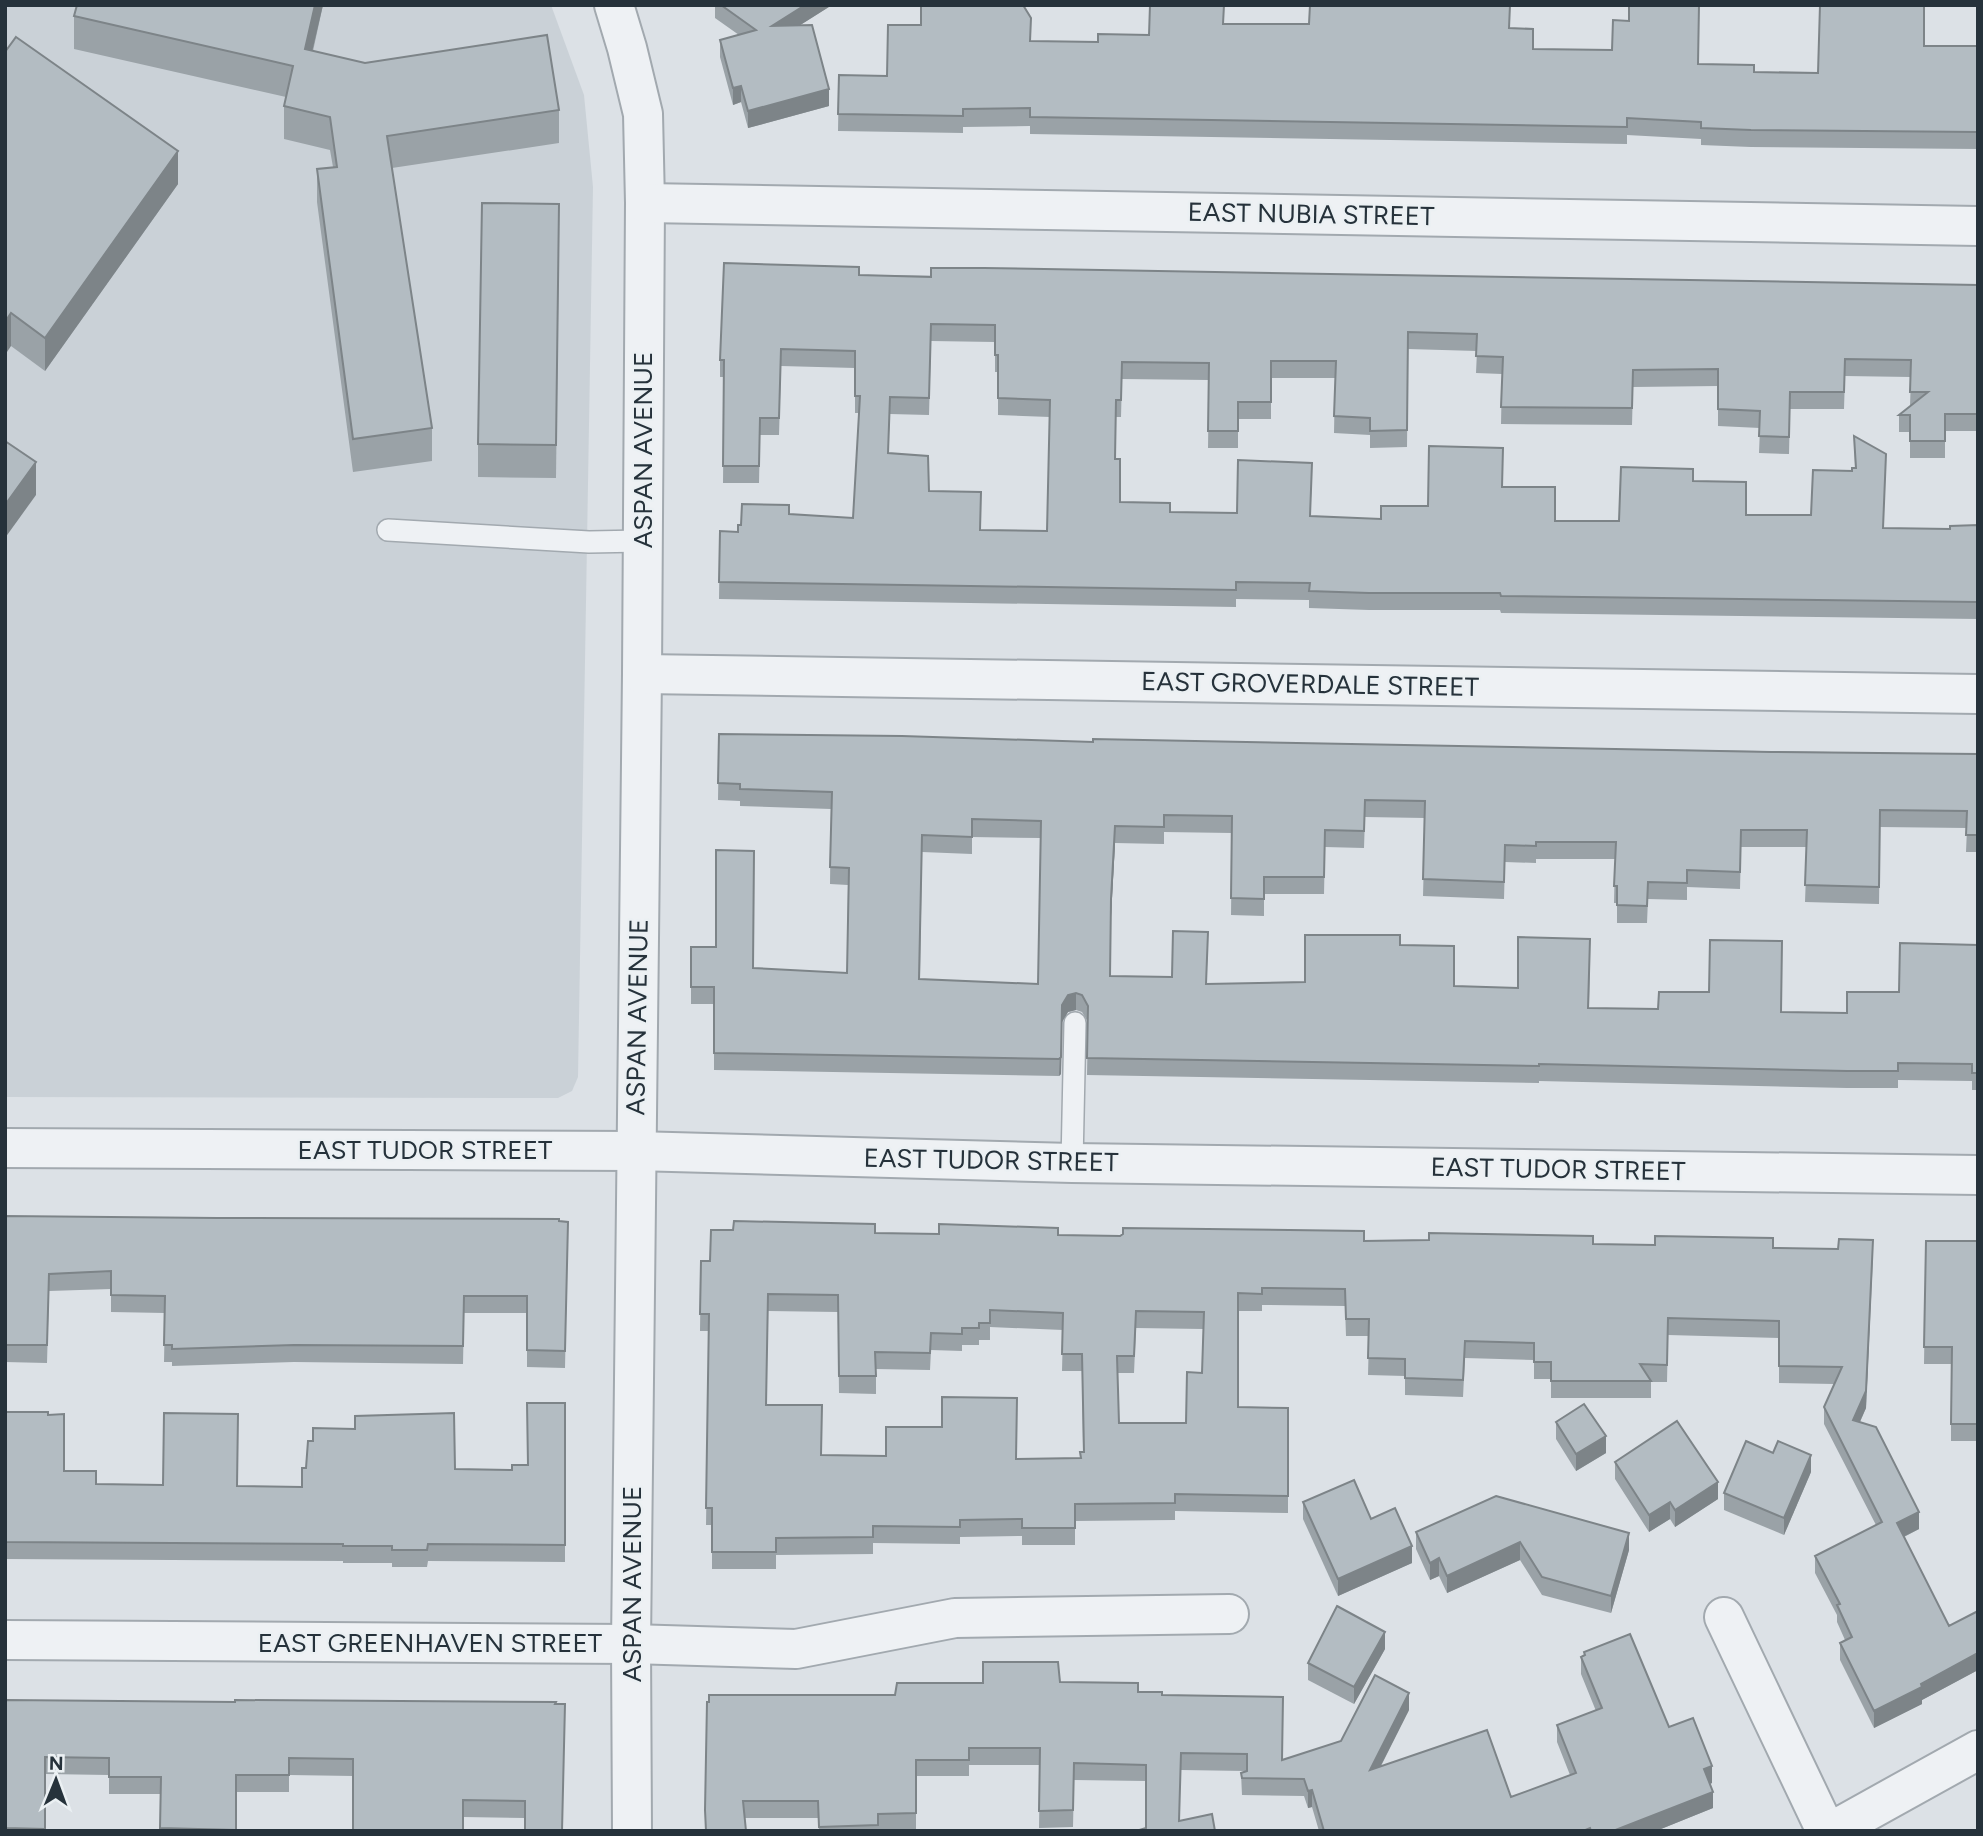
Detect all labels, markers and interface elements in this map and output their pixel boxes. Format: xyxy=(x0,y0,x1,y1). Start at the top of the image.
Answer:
street label: EAST NUBIA STREET xyxy=(1187,196,1435,232)
street label: ASPAN AVENUE xyxy=(627,352,659,548)
street label: EAST GROVERDALE STREET xyxy=(1141,665,1480,703)
street label: ASPAN AVENUE xyxy=(619,918,655,1116)
street label: EAST TUDOR STREET xyxy=(298,1134,553,1166)
street label: EAST TUDOR STREET xyxy=(863,1142,1119,1178)
street label: EAST TUDOR STREET xyxy=(1430,1151,1686,1187)
street label: ASPAN AVENUE xyxy=(616,1486,648,1682)
street label: EAST GREENHAVEN STREET xyxy=(258,1627,603,1659)
north arrow xyxy=(21,1745,91,1815)
text: N xyxy=(49,1752,64,1775)

